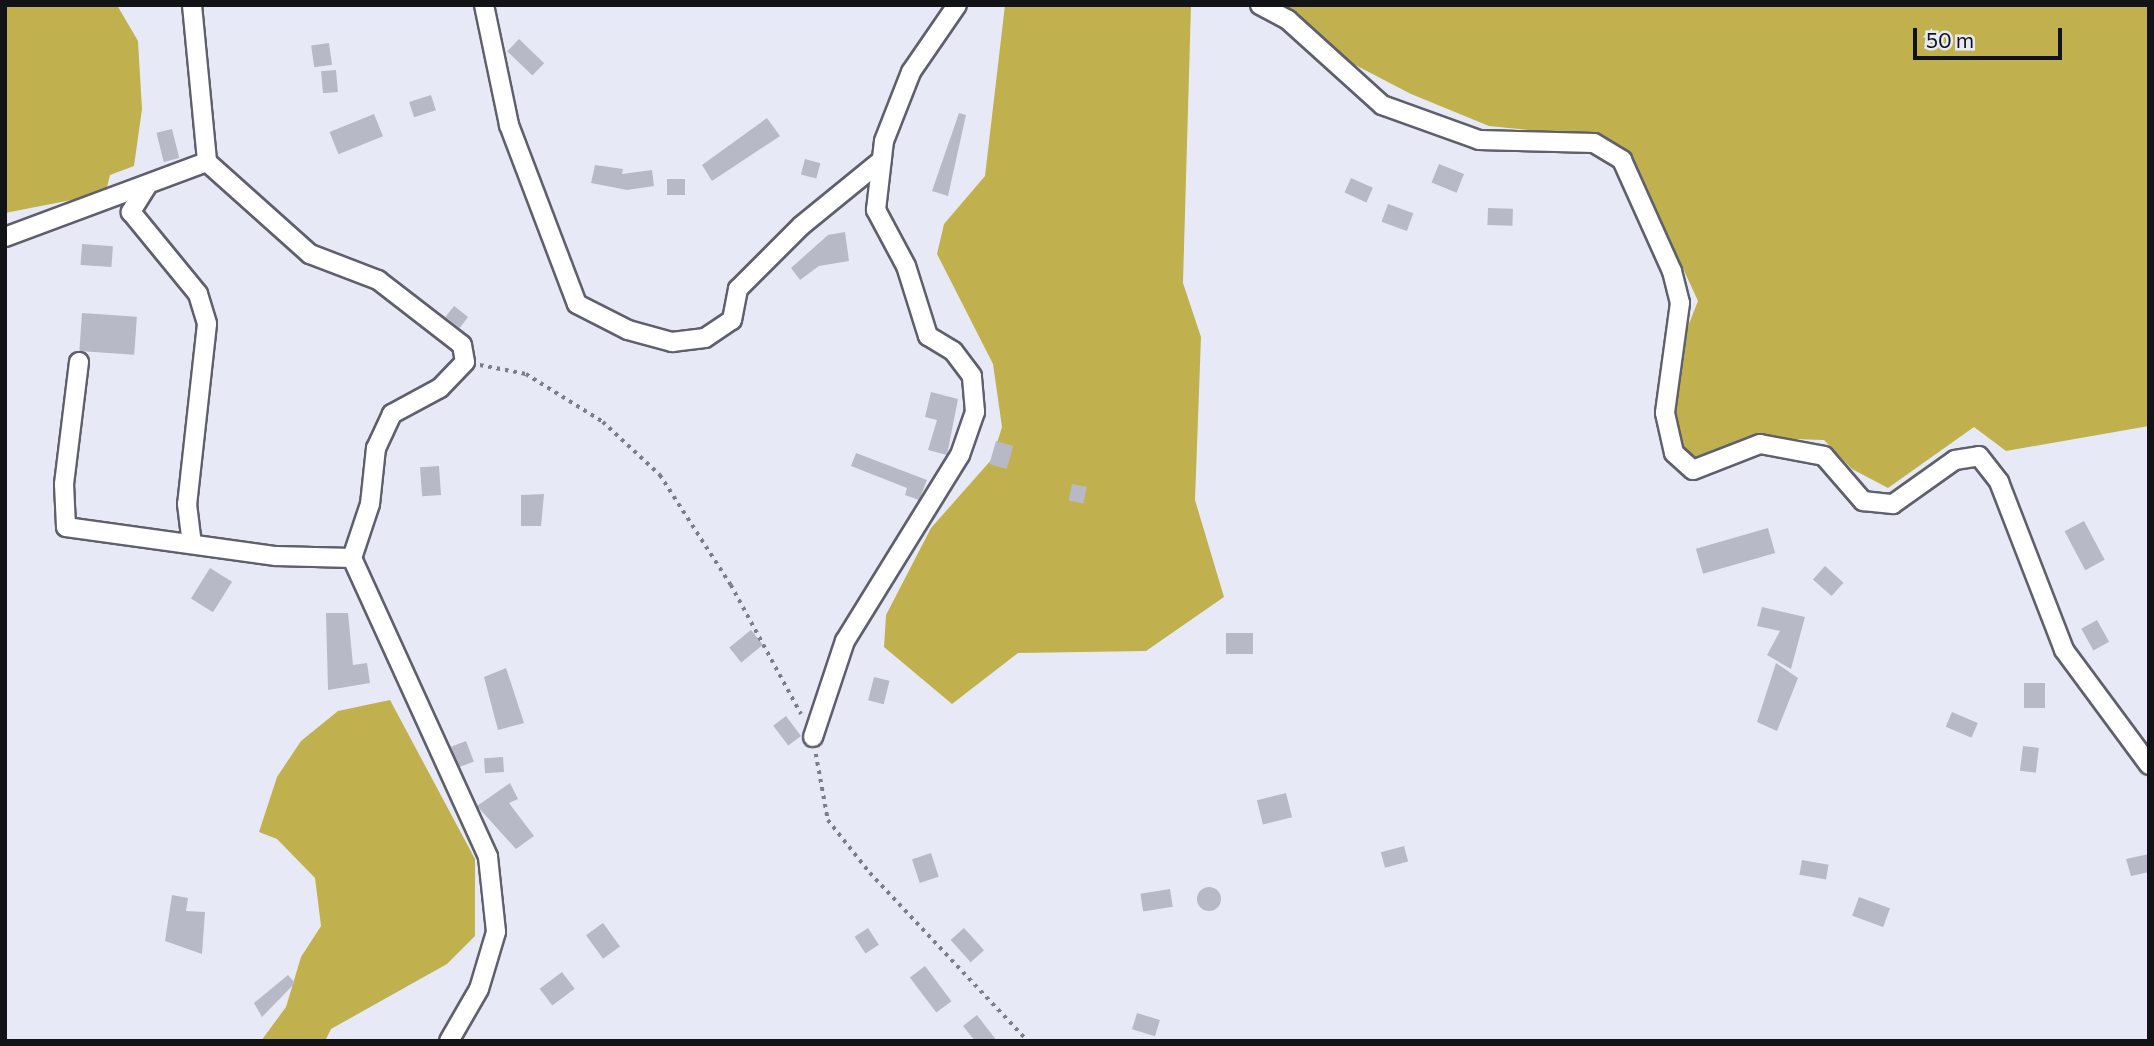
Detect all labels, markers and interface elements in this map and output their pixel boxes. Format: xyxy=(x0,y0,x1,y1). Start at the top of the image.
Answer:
scale bar xyxy=(1916,14,2065,58)
text: 50 m xyxy=(1926,27,1974,52)

